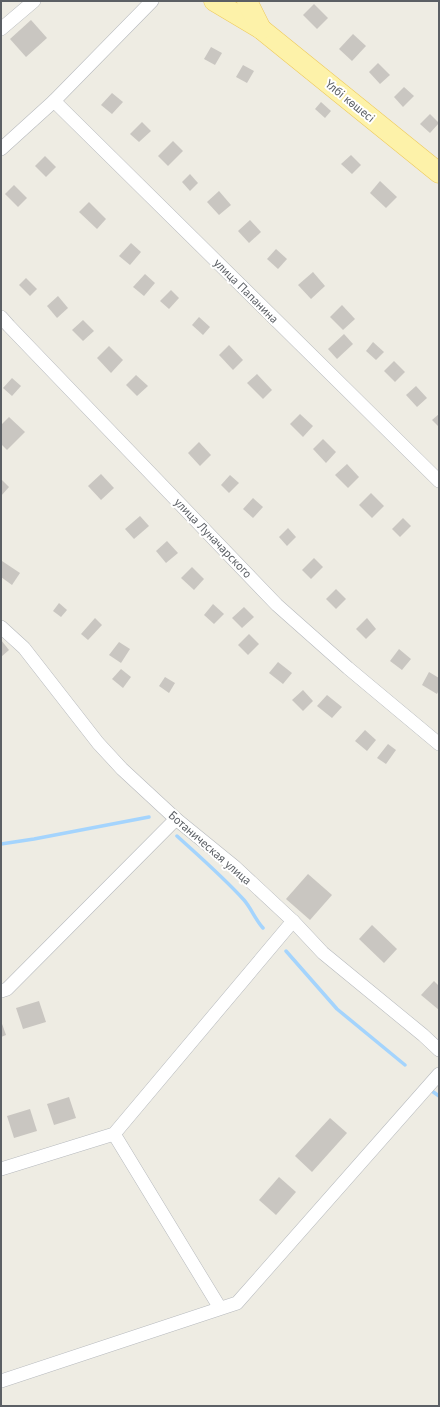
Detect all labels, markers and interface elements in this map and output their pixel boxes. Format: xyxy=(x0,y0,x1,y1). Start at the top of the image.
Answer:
street label: Үлбі көшесі xyxy=(322,76,378,125)
street label: улица Папанина xyxy=(211,255,282,326)
street label: улица Луначарского xyxy=(171,494,255,581)
street label: Ботаническая улица xyxy=(166,808,255,888)

